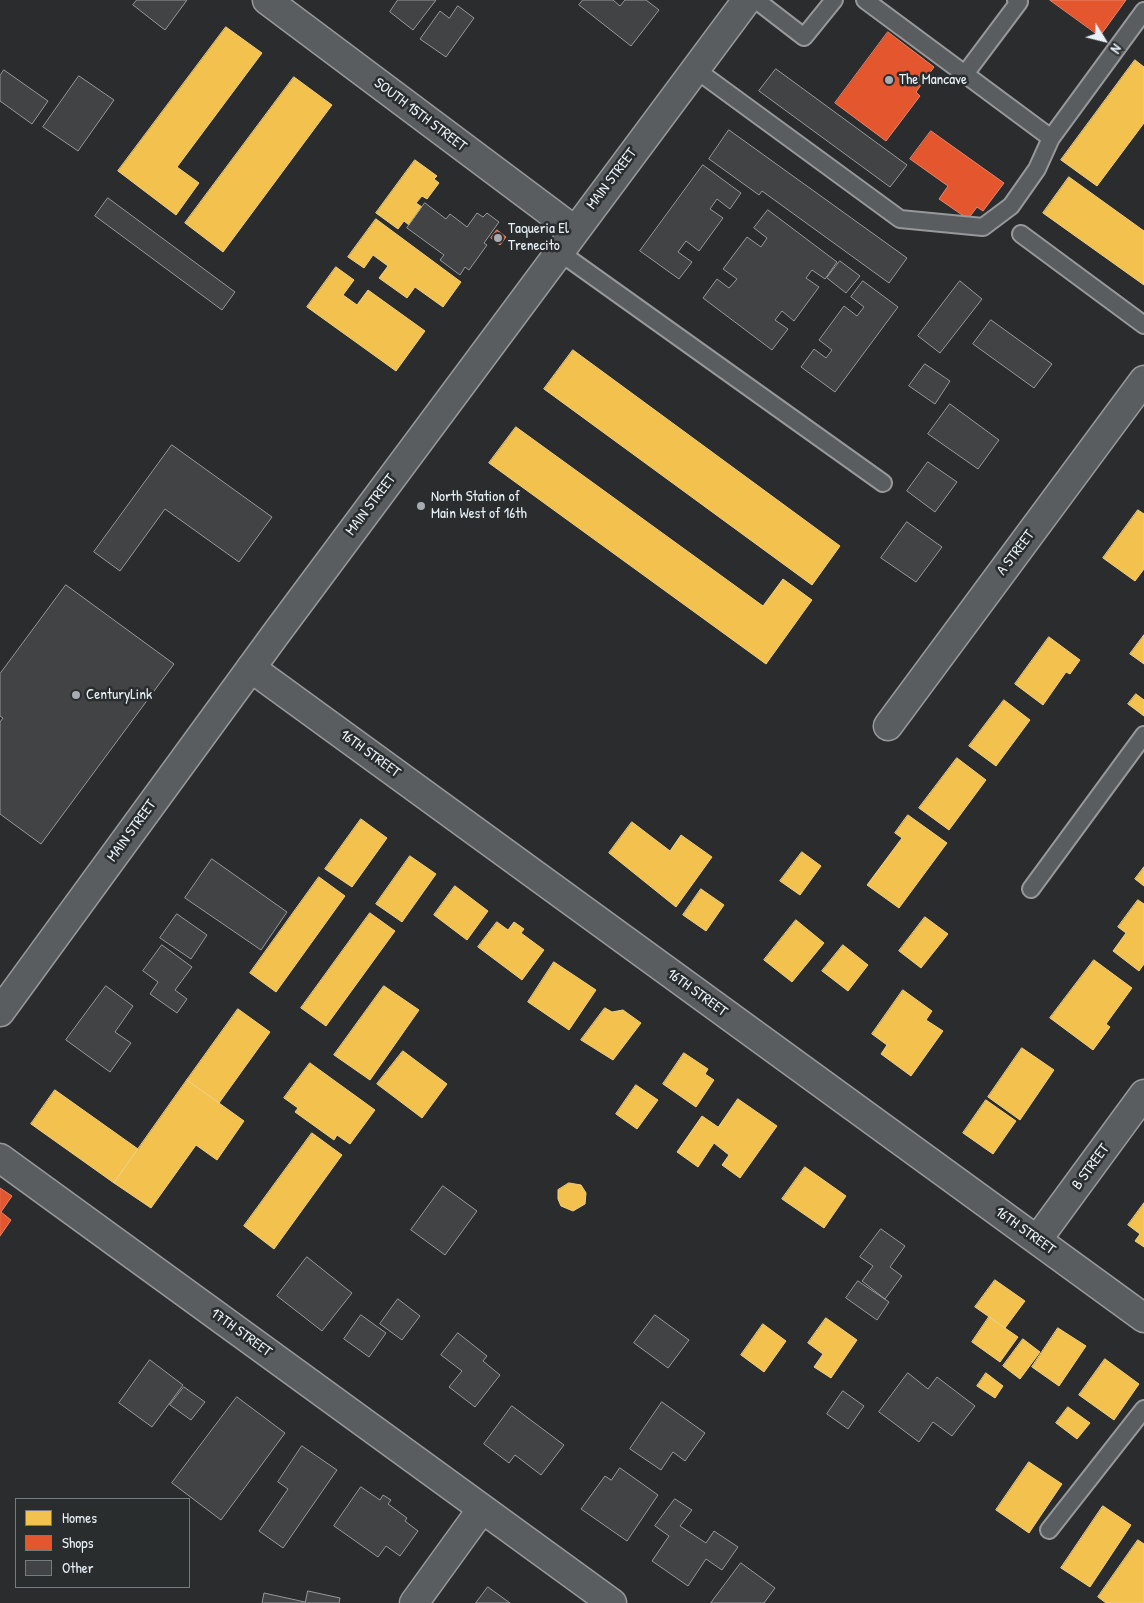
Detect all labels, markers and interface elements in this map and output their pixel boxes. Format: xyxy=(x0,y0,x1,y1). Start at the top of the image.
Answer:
north arrow xyxy=(1079,15,1129,65)
text: N xyxy=(1107,41,1126,58)
place label: The Mancave xyxy=(899,71,967,89)
street label: SOUTH 15TH STREET xyxy=(370,74,470,156)
marker: The Mancave xyxy=(883,74,895,86)
street label: MAIN STREET xyxy=(583,145,641,213)
place label: Taqueria El Trenecito xyxy=(508,220,569,255)
marker: Taqueria El Trenecito xyxy=(492,232,504,244)
street label: MAIN STREET xyxy=(342,471,400,539)
place label: North Station of Main West of 16th xyxy=(431,488,527,523)
marker: North Station of Main West of 16th xyxy=(415,500,427,512)
street label: A STREET xyxy=(993,527,1039,579)
place label: CenturyLink xyxy=(86,686,152,704)
marker: CenturyLink xyxy=(70,689,82,701)
street label: 16TH STREET xyxy=(336,726,404,782)
street label: MAIN STREET xyxy=(104,797,160,865)
street label: 16TH STREET xyxy=(663,965,731,1021)
street label: B STREET xyxy=(1068,1141,1114,1193)
street label: 16TH STREET xyxy=(991,1203,1059,1259)
street label: 17TH STREET xyxy=(207,1305,275,1361)
legend xyxy=(15,1498,190,1588)
text: Homes xyxy=(62,1507,97,1528)
text: Shops xyxy=(62,1532,93,1553)
text: Other xyxy=(62,1557,94,1578)

